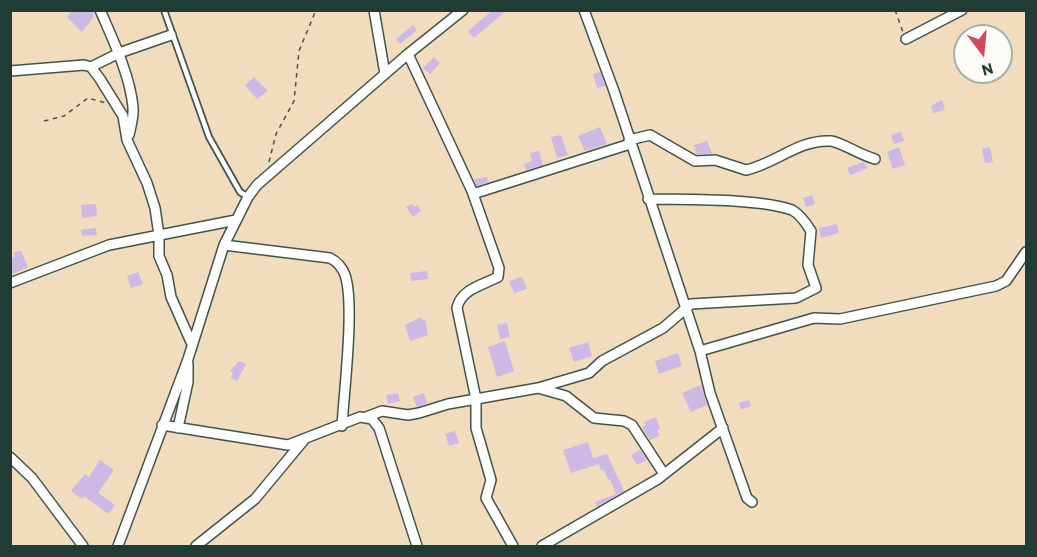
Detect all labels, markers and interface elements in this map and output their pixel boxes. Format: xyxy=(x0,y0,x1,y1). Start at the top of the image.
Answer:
north arrow xyxy=(953,24,1013,84)
text: N xyxy=(980,59,995,80)

